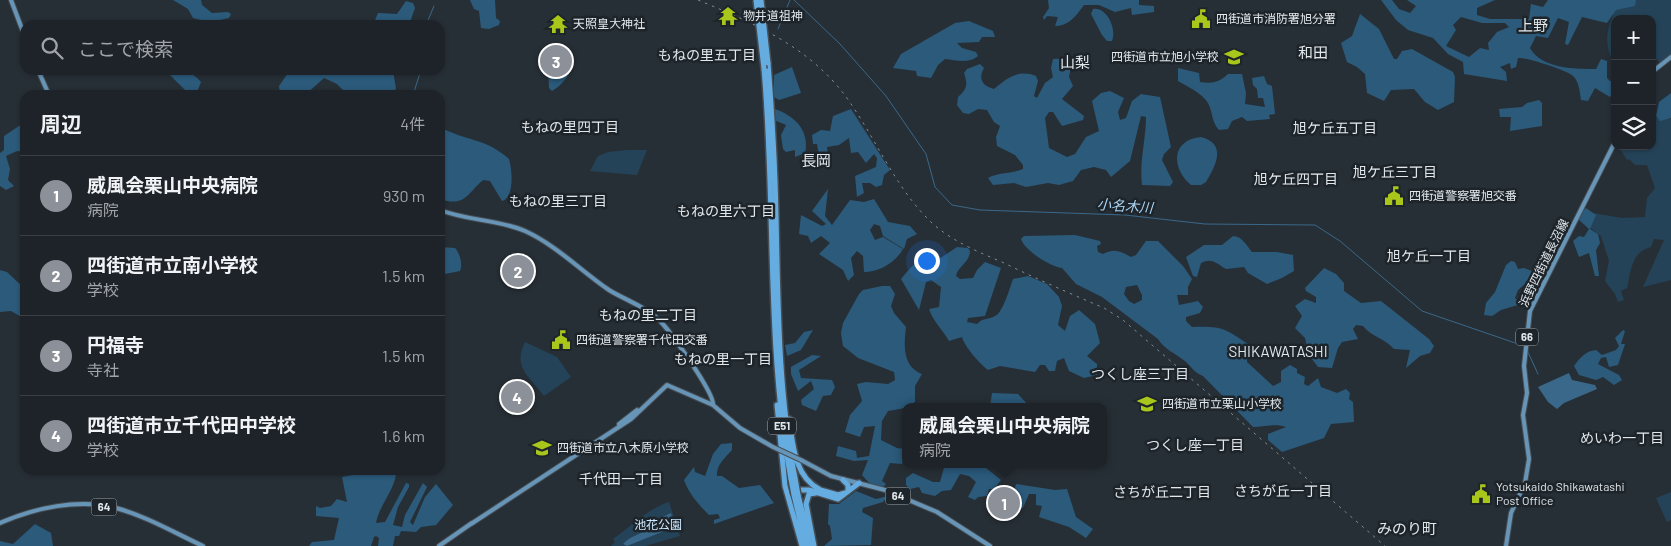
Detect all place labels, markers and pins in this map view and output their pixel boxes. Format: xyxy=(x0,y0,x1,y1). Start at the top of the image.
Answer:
temple icon: 物井道祖神 xyxy=(717,5,739,27)
place label: 物井道祖神 xyxy=(743,8,803,22)
public building icon: 四街道市消防署旭分署 xyxy=(1190,8,1212,30)
place label: 四街道市消防署旭分署 xyxy=(1216,11,1336,25)
temple icon: 天照皇大神社 xyxy=(547,13,569,35)
place label: 天照皇大神社 xyxy=(573,16,645,30)
pin: 3 xyxy=(540,42,572,80)
school or university icon: 四街道市立旭小学校 xyxy=(1223,46,1245,68)
place label: 四街道市立旭小学校 xyxy=(1111,49,1219,63)
public building icon: 四街道警察署旭交番 xyxy=(1383,185,1405,207)
place label: 四街道警察署旭交番 xyxy=(1409,188,1517,202)
pin: 2 xyxy=(502,252,534,290)
public building icon: 四街道警察署千代田交番 xyxy=(550,329,572,351)
place label: 四街道警察署千代田交番 xyxy=(576,332,708,346)
pin: 4 xyxy=(501,378,533,416)
school or university icon: 四街道市立栗山小学校 xyxy=(1136,393,1158,415)
place label: 四街道市立栗山小学校 xyxy=(1162,396,1282,410)
school or university icon: 四街道市立八木原小学校 xyxy=(531,437,553,459)
place label: 四街道市立八木原小学校 xyxy=(557,440,689,454)
place label: Yotsukaido Shikawatashi Post Office xyxy=(1496,479,1625,507)
public building icon: Yotsukaido Shikawatashi Post Office xyxy=(1470,483,1492,505)
pin: 1 xyxy=(988,484,1020,522)

